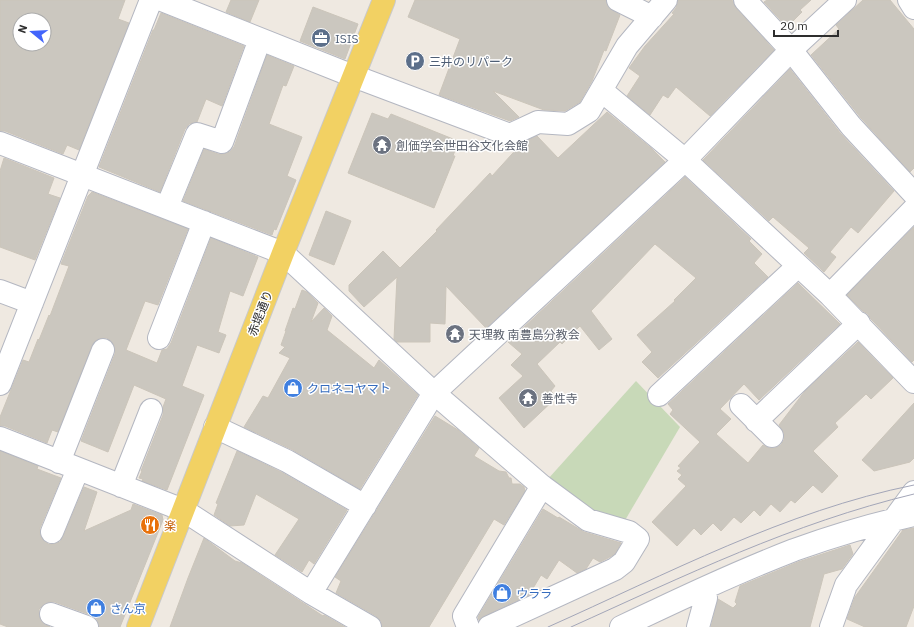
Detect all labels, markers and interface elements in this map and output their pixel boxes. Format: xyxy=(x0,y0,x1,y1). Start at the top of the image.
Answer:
north arrow xyxy=(12,12,52,52)
scale bar xyxy=(774,12,838,38)
text: 20 m xyxy=(780,18,808,33)
text: N xyxy=(15,23,30,35)
office icon: ISIS xyxy=(310,27,332,49)
place label: ISIS xyxy=(335,31,359,46)
parking icon: 三井のリパーク xyxy=(404,50,426,72)
place label: 三井のリパーク xyxy=(429,54,513,69)
temple icon: 創価学会世田谷文化会館 xyxy=(371,134,393,156)
place label: 創価学会世田谷文化会館 xyxy=(396,138,528,153)
street label: 赤堤通り xyxy=(244,288,276,338)
temple icon: 天理教 南豊島分教会 xyxy=(444,323,466,345)
place label: 天理教 南豊島分教会 xyxy=(469,327,580,342)
shop icon: クロネコヤマト xyxy=(282,377,304,399)
place label: クロネコヤマト xyxy=(307,381,391,396)
temple icon: 善性寺 xyxy=(517,387,539,409)
place label: 善性寺 xyxy=(542,391,578,406)
restaurant icon: 楽 xyxy=(139,514,161,536)
place label: 楽 xyxy=(164,518,176,533)
shop icon: ウララ xyxy=(491,582,513,604)
place label: ウララ xyxy=(516,586,552,601)
shop icon: さん京 xyxy=(85,597,107,619)
place label: さん京 xyxy=(110,601,146,616)

